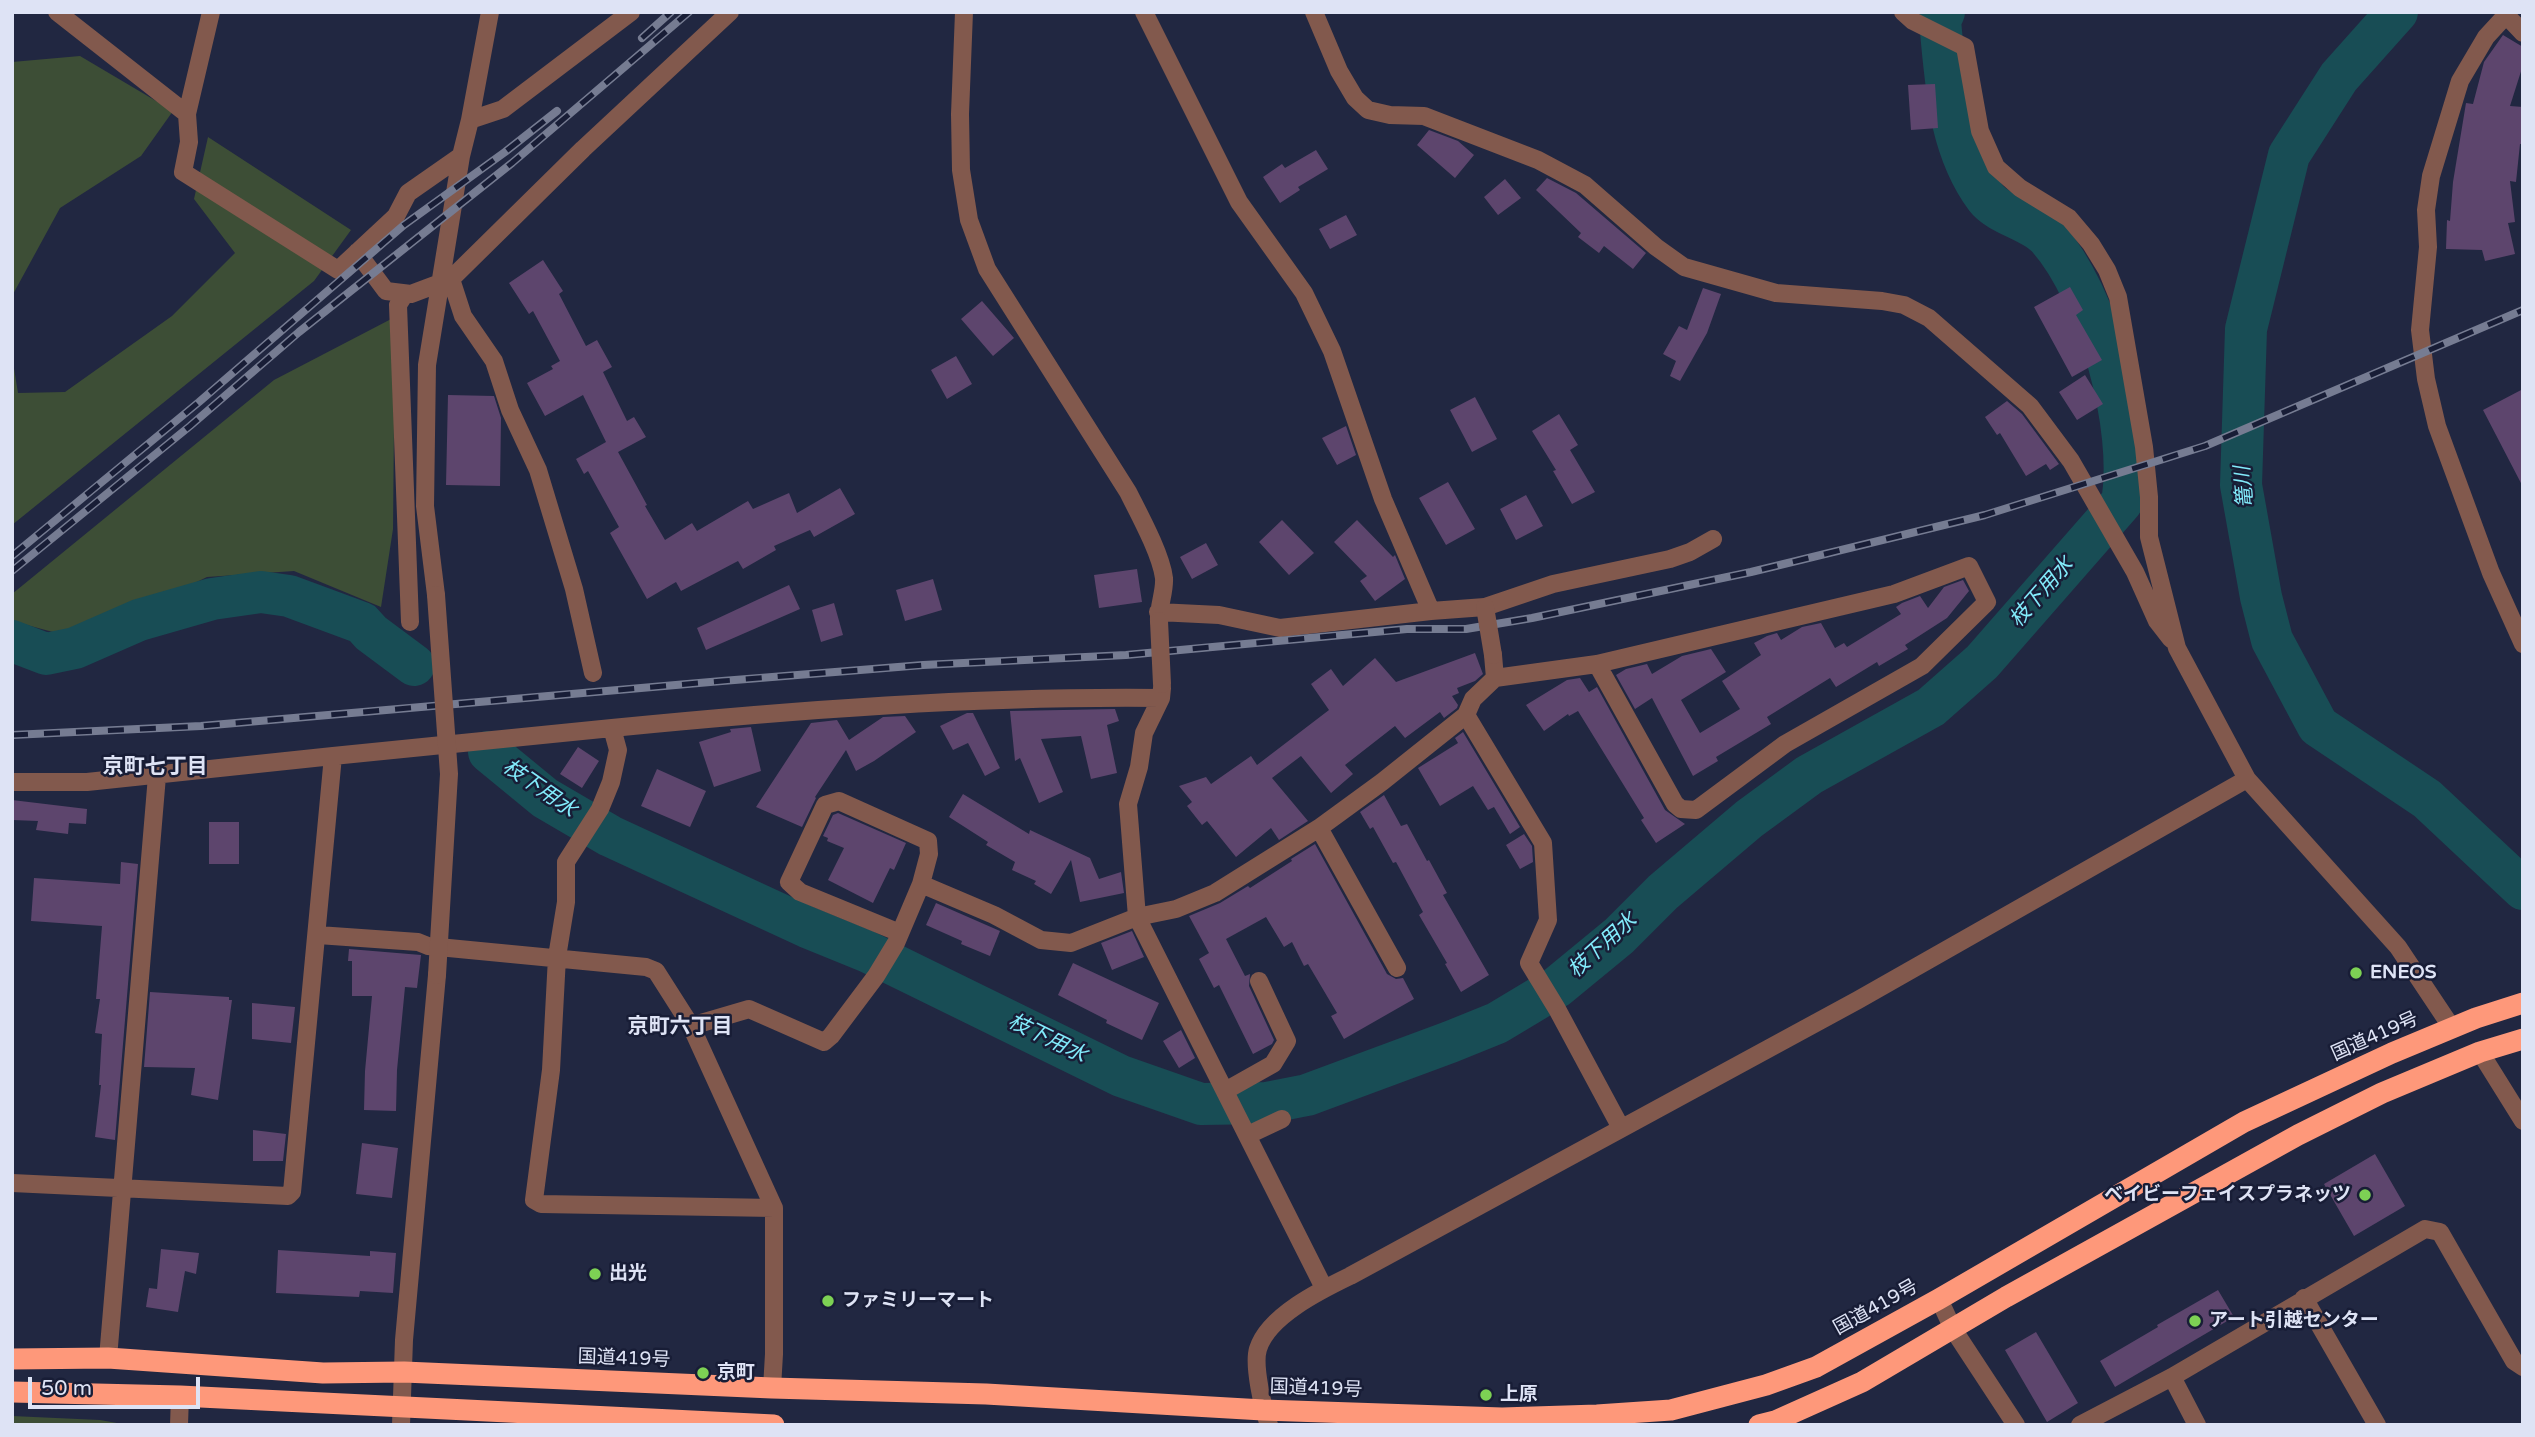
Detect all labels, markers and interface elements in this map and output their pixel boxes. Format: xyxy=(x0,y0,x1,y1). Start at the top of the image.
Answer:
water label: 篭川 xyxy=(2231,465,2259,509)
water label: 枝下用水 xyxy=(2005,553,2079,633)
district label: 京町七丁目 xyxy=(103,754,207,780)
water label: 枝下用水 xyxy=(497,755,581,823)
water label: 枝下用水 xyxy=(1563,909,1643,983)
place label: ENEOS xyxy=(2370,962,2436,984)
marker: ENEOS xyxy=(2348,965,2364,981)
street label: 国道419号 xyxy=(2328,1008,2422,1066)
water label: 枝下用水 xyxy=(1004,1009,1090,1069)
district label: 京町六丁目 xyxy=(628,1014,732,1040)
place label: ベイビーフェイスプラネッツ xyxy=(2104,1184,2351,1206)
marker: ベイビーフェイスプラネッツ xyxy=(2357,1187,2373,1203)
place label: 出光 xyxy=(609,1263,647,1285)
marker: 出光 xyxy=(587,1266,603,1282)
street label: 国道419号 xyxy=(1830,1276,1922,1340)
place label: ファミリーマート xyxy=(842,1290,994,1312)
marker: ファミリーマート xyxy=(820,1293,836,1309)
place label: アート引越センター xyxy=(2209,1310,2379,1332)
marker: アート引越センター xyxy=(2187,1313,2203,1329)
street label: 国道419号 xyxy=(577,1346,671,1372)
place label: 京町 xyxy=(717,1362,755,1384)
scale bar xyxy=(32,1364,203,1408)
marker: 京町 xyxy=(695,1365,711,1381)
text: 50 m xyxy=(41,1376,92,1401)
street label: 国道419号 xyxy=(1269,1376,1363,1402)
place label: 上原 xyxy=(1500,1384,1538,1406)
marker: 上原 xyxy=(1478,1387,1494,1403)

